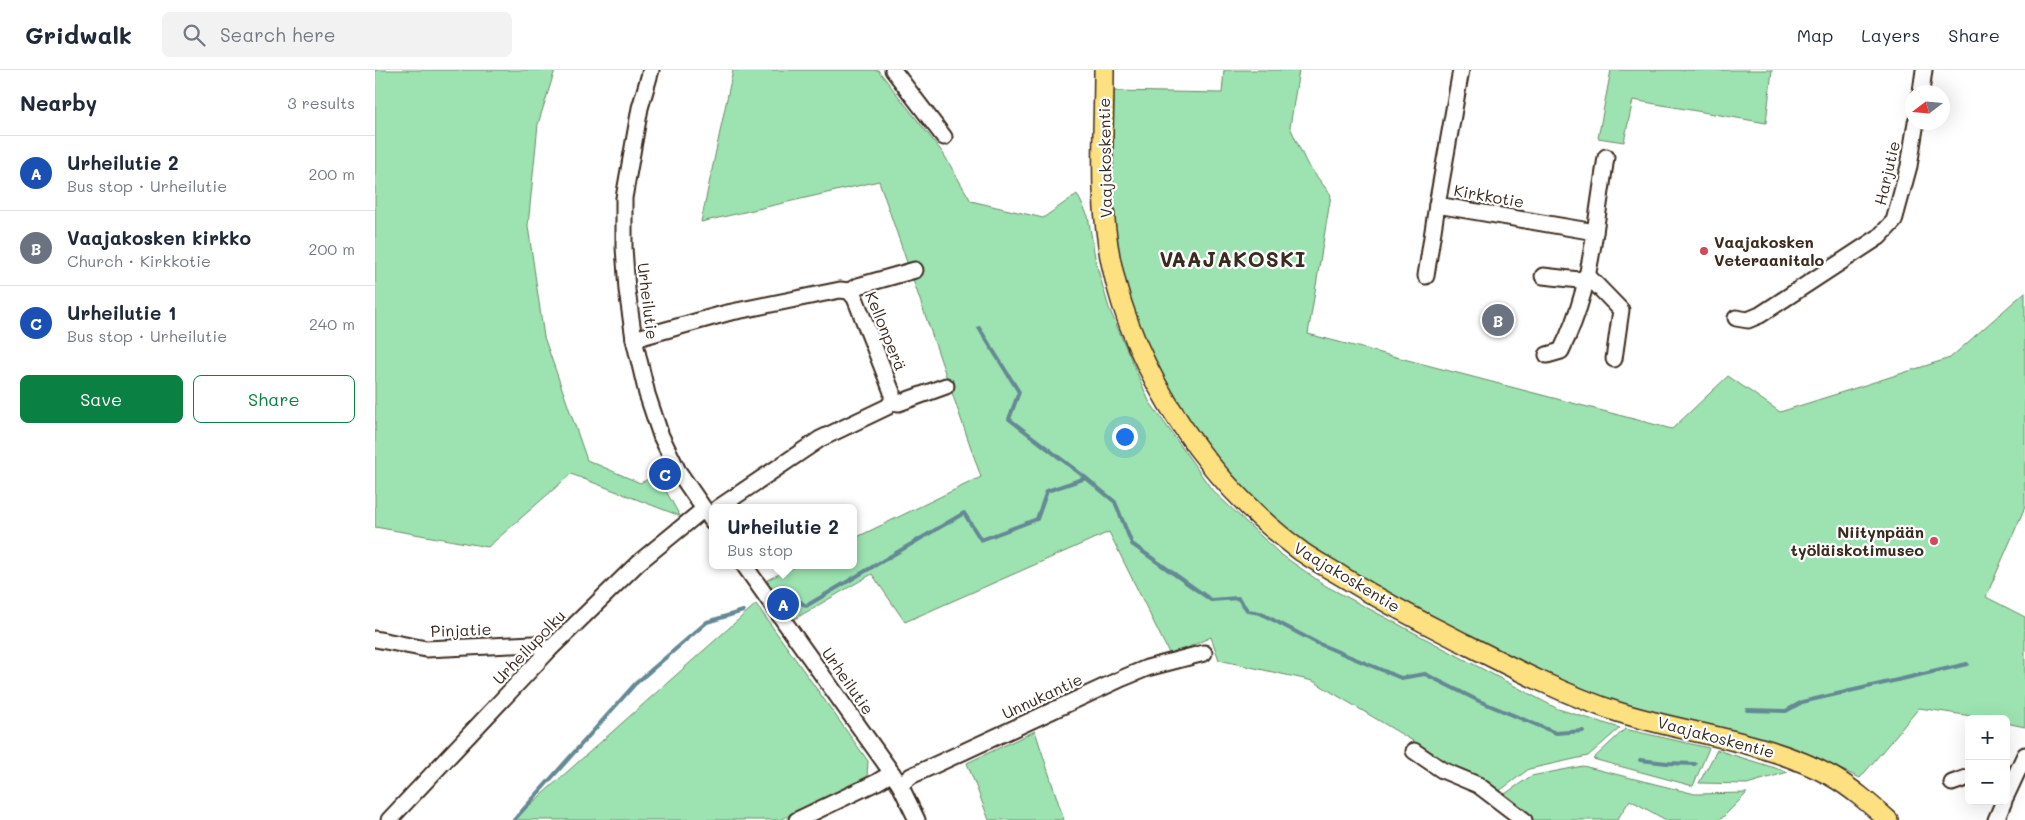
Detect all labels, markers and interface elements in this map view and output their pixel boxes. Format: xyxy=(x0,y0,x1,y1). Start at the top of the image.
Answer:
search box xyxy=(162,12,512,57)
text: Gridwalk xyxy=(25,19,132,50)
icon: search xyxy=(180,21,208,49)
text: Search here xyxy=(220,22,336,47)
text: Map xyxy=(1797,23,1833,47)
text: Layers xyxy=(1861,23,1920,47)
text: Share xyxy=(1948,23,2000,47)
north arrow xyxy=(1905,85,1950,130)
text: Nearby xyxy=(20,89,97,116)
text: 3 results xyxy=(287,92,355,113)
street label: Vaajakoskentie xyxy=(1093,98,1116,218)
street label: Harjutie xyxy=(1869,139,1904,207)
text: Urheilutie 2 xyxy=(67,150,179,175)
text: A xyxy=(30,163,42,184)
text: 200 m xyxy=(308,163,355,184)
text: Bus stop · Urheilutie xyxy=(67,175,227,196)
street label: Kirkkotie xyxy=(1452,179,1526,212)
text: Vaajakosken kirkko xyxy=(67,225,251,250)
place label: Vaajakosken Veteraanitalo xyxy=(1714,231,1825,270)
text: B xyxy=(31,238,41,259)
text: 200 m xyxy=(308,238,355,259)
district label: VAAJAKOSKI xyxy=(1159,245,1307,272)
marker: Vaajakosken Veteraanitalo xyxy=(1698,245,1710,257)
text: Church · Kirkkotie xyxy=(67,250,211,271)
street label: Urheilutie xyxy=(633,261,664,341)
street label: Kellonperä xyxy=(861,288,912,374)
text: Urheilutie 1 xyxy=(67,300,177,325)
pin: B xyxy=(1482,301,1514,339)
text: C xyxy=(30,313,42,334)
text: 240 m xyxy=(309,313,355,334)
text: Bus stop · Urheilutie xyxy=(67,325,227,346)
button: Save xyxy=(20,375,183,423)
button: Share xyxy=(193,375,355,423)
your location xyxy=(1112,424,1138,450)
pin: C xyxy=(649,455,681,493)
popup xyxy=(709,504,857,569)
text: Urheilutie 2 xyxy=(727,514,839,539)
place label: Niitynpään työläiskotimuseo xyxy=(1791,521,1924,560)
marker: Niitynpään työläiskotimuseo xyxy=(1928,535,1940,547)
street label: Vaajakoskentie xyxy=(1290,537,1404,617)
text: Bus stop xyxy=(727,539,793,560)
pin: A xyxy=(767,585,799,623)
street label: Urheilupolku xyxy=(488,605,570,688)
street label: Pinjatie xyxy=(430,618,492,641)
street label: Urheilutie xyxy=(818,643,879,718)
street label: Unnukantie xyxy=(998,668,1085,723)
street label: Vaajakoskentie xyxy=(1655,711,1777,762)
map controls xyxy=(1965,715,2010,805)
button: + xyxy=(1965,715,2010,760)
button: − xyxy=(1965,760,2010,805)

